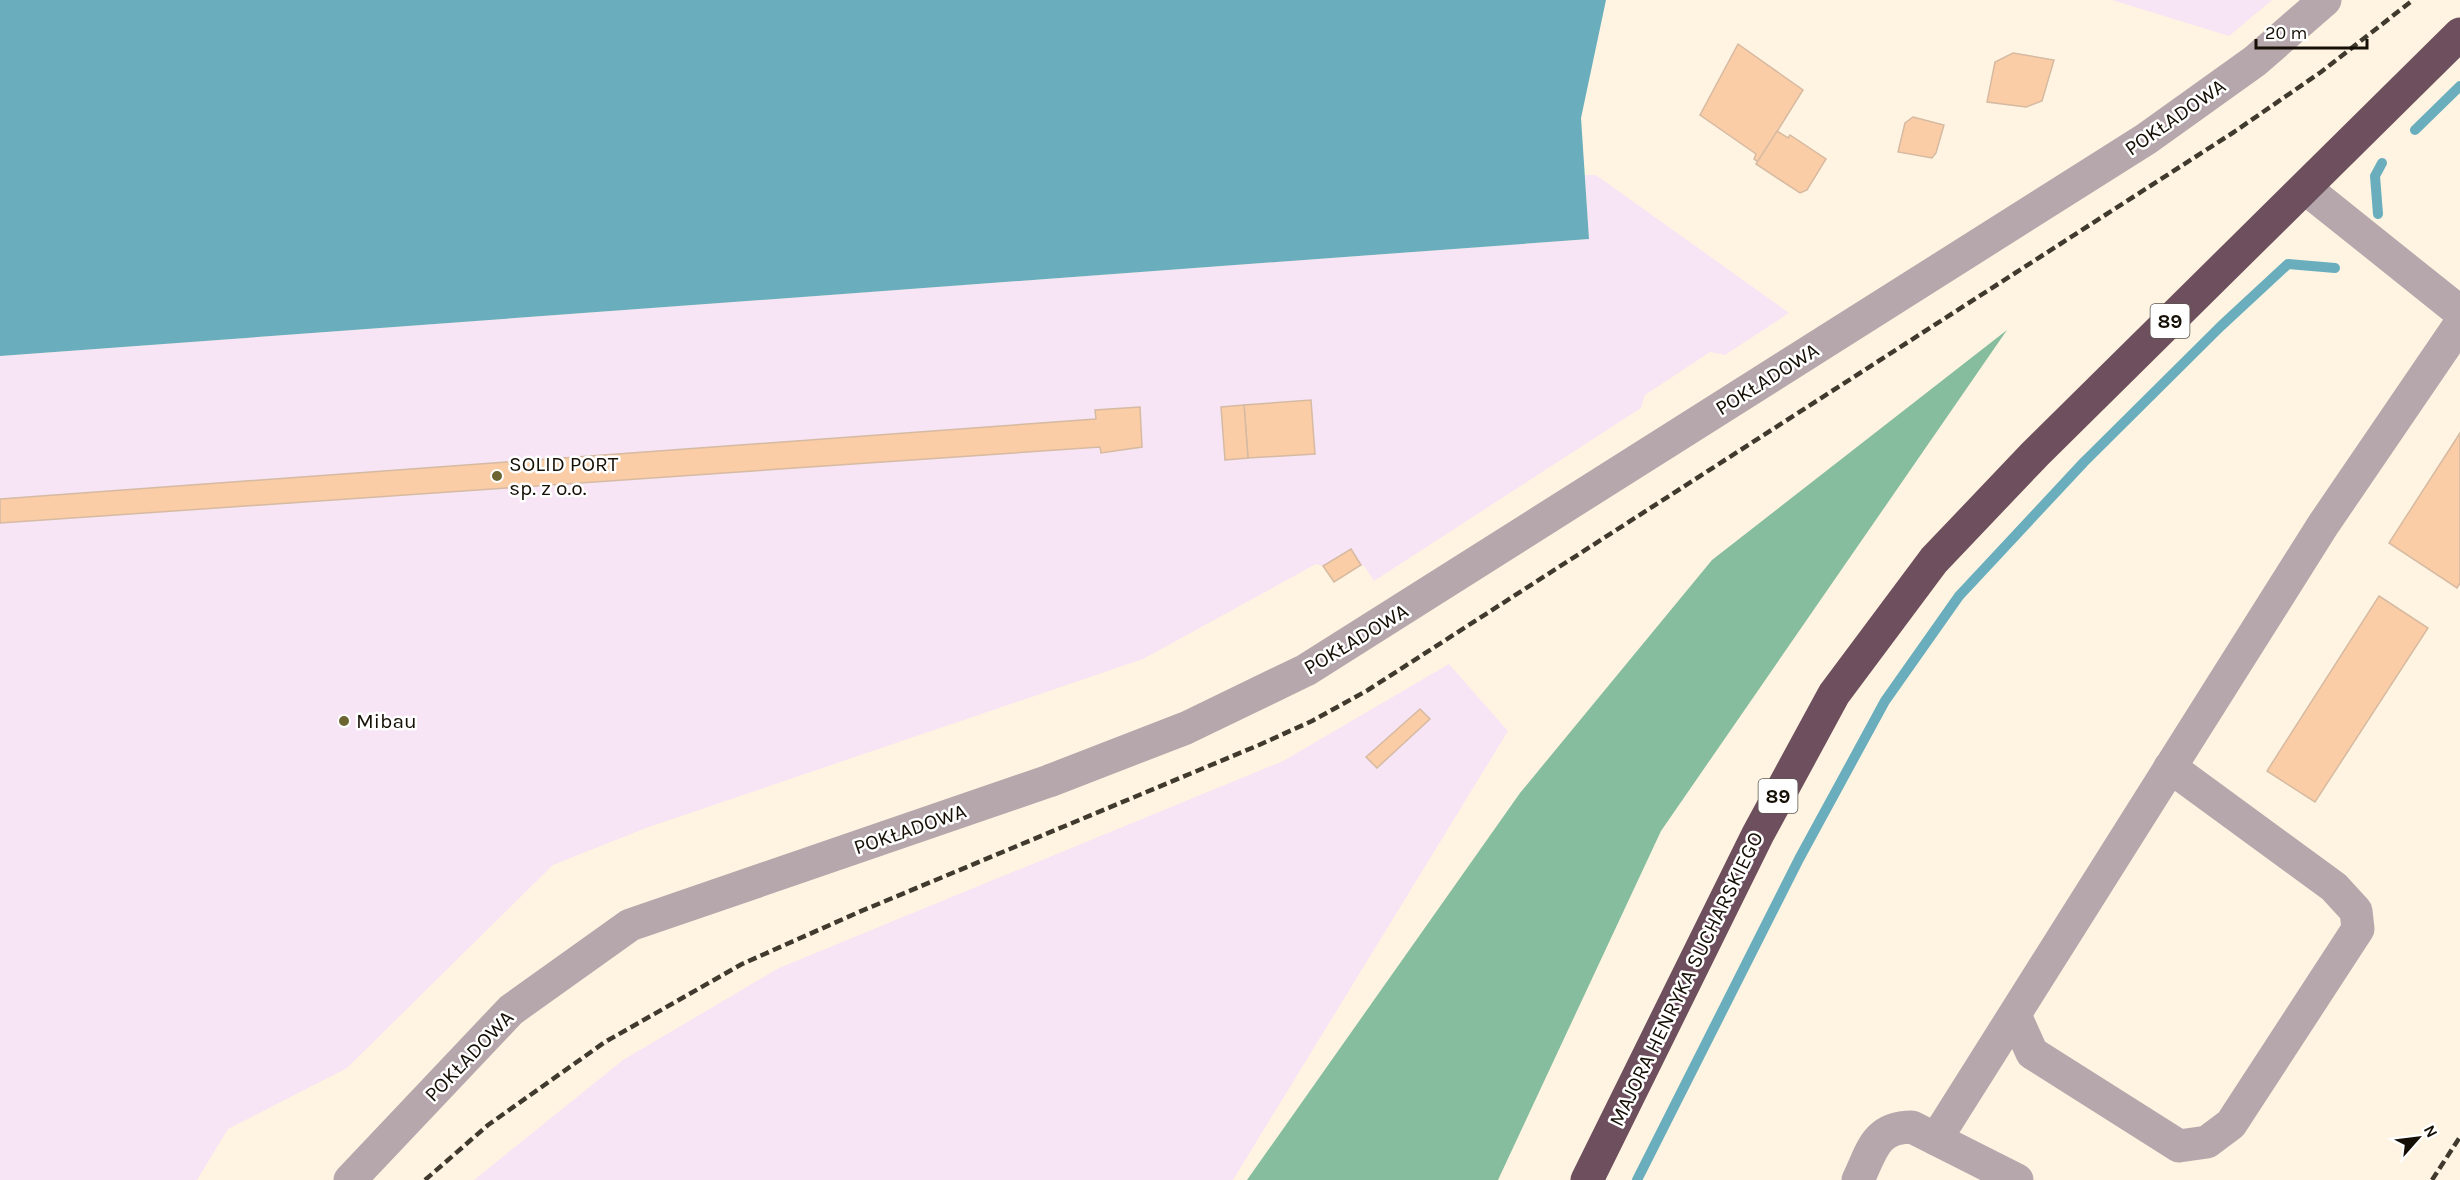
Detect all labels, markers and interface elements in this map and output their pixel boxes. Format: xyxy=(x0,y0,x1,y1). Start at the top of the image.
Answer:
scale bar xyxy=(2256,12,2367,50)
text: 20 m xyxy=(2265,22,2307,44)
street label: POKŁADOWA xyxy=(2120,73,2230,161)
road number: 89 xyxy=(2150,304,2190,338)
street label: POKŁADOWA xyxy=(1711,338,1823,420)
place label: SOLID PORT sp. z o.o. xyxy=(509,452,619,500)
marker: SOLID PORT sp. z o.o. xyxy=(490,469,504,483)
street label: POKŁADOWA xyxy=(1300,598,1412,680)
place label: Mibau xyxy=(356,709,417,733)
marker: Mibau xyxy=(337,714,351,728)
road number: 89 xyxy=(1758,779,1798,813)
street label: POKŁADOWA xyxy=(851,799,969,859)
street label: MAJORA HENRYKA SUCHARSKIEGO xyxy=(1604,828,1768,1130)
street label: POKŁADOWA xyxy=(420,1005,518,1107)
north arrow xyxy=(2388,1108,2448,1168)
text: N xyxy=(2420,1122,2442,1141)

